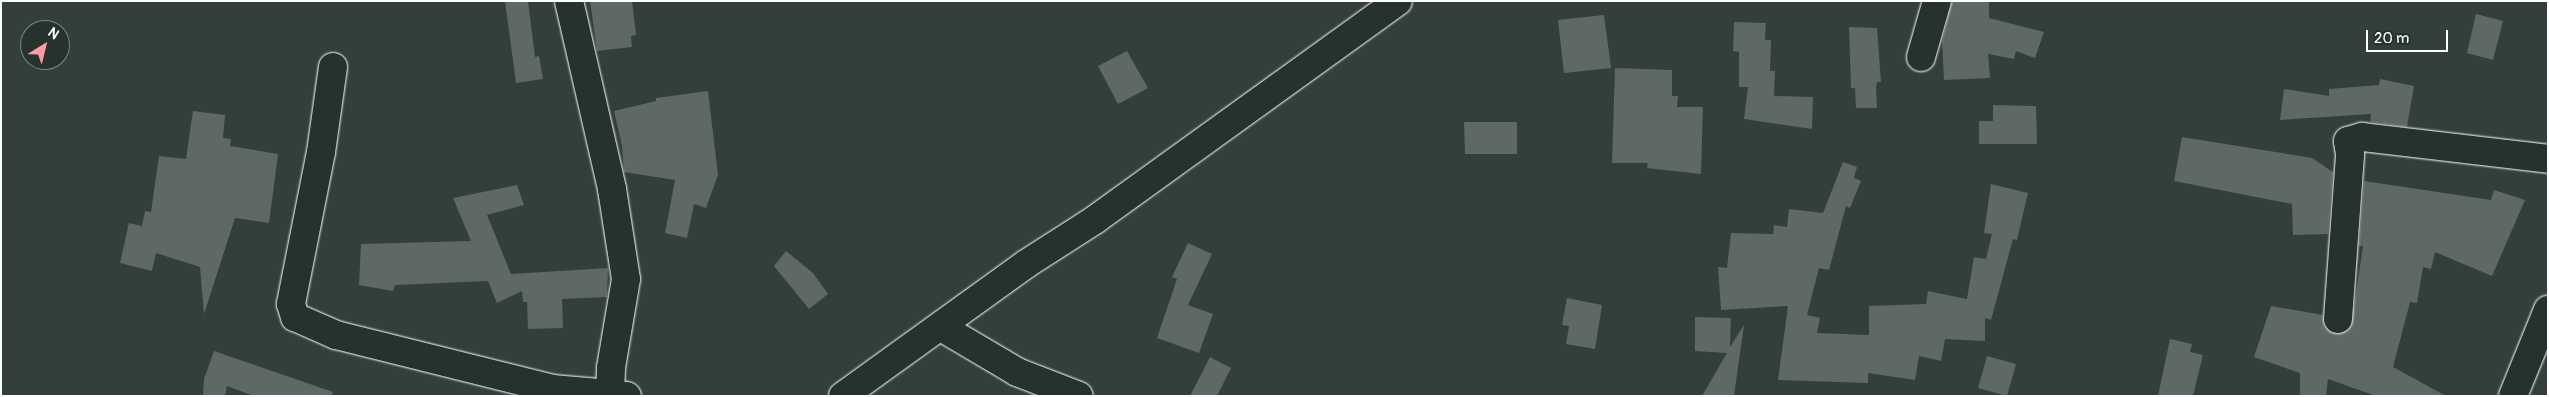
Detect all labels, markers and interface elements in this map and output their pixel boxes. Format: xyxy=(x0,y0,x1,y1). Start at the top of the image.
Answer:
north arrow xyxy=(20,20,70,70)
scale bar xyxy=(2369,20,2452,52)
text: N xyxy=(45,24,62,43)
text: 20 m xyxy=(2374,29,2409,48)

